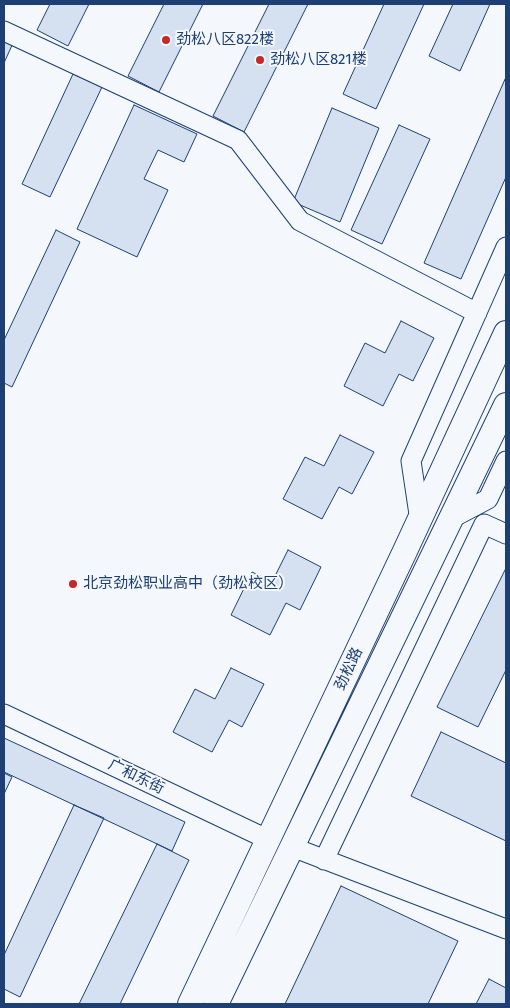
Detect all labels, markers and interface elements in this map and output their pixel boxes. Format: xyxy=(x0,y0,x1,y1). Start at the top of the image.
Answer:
place label: 劲松八区822楼 xyxy=(176,31,274,49)
marker: 劲松八区822楼 xyxy=(160,34,172,46)
place label: 劲松八区821楼 xyxy=(270,51,367,69)
marker: 劲松八区821楼 xyxy=(254,54,266,66)
place label: 北京劲松职业高中（劲松校区） xyxy=(83,575,293,593)
marker: 北京劲松职业高中（劲松校区） xyxy=(67,578,79,590)
street label: 劲松路 xyxy=(331,645,367,693)
street label: 广和东街 xyxy=(105,756,167,798)

